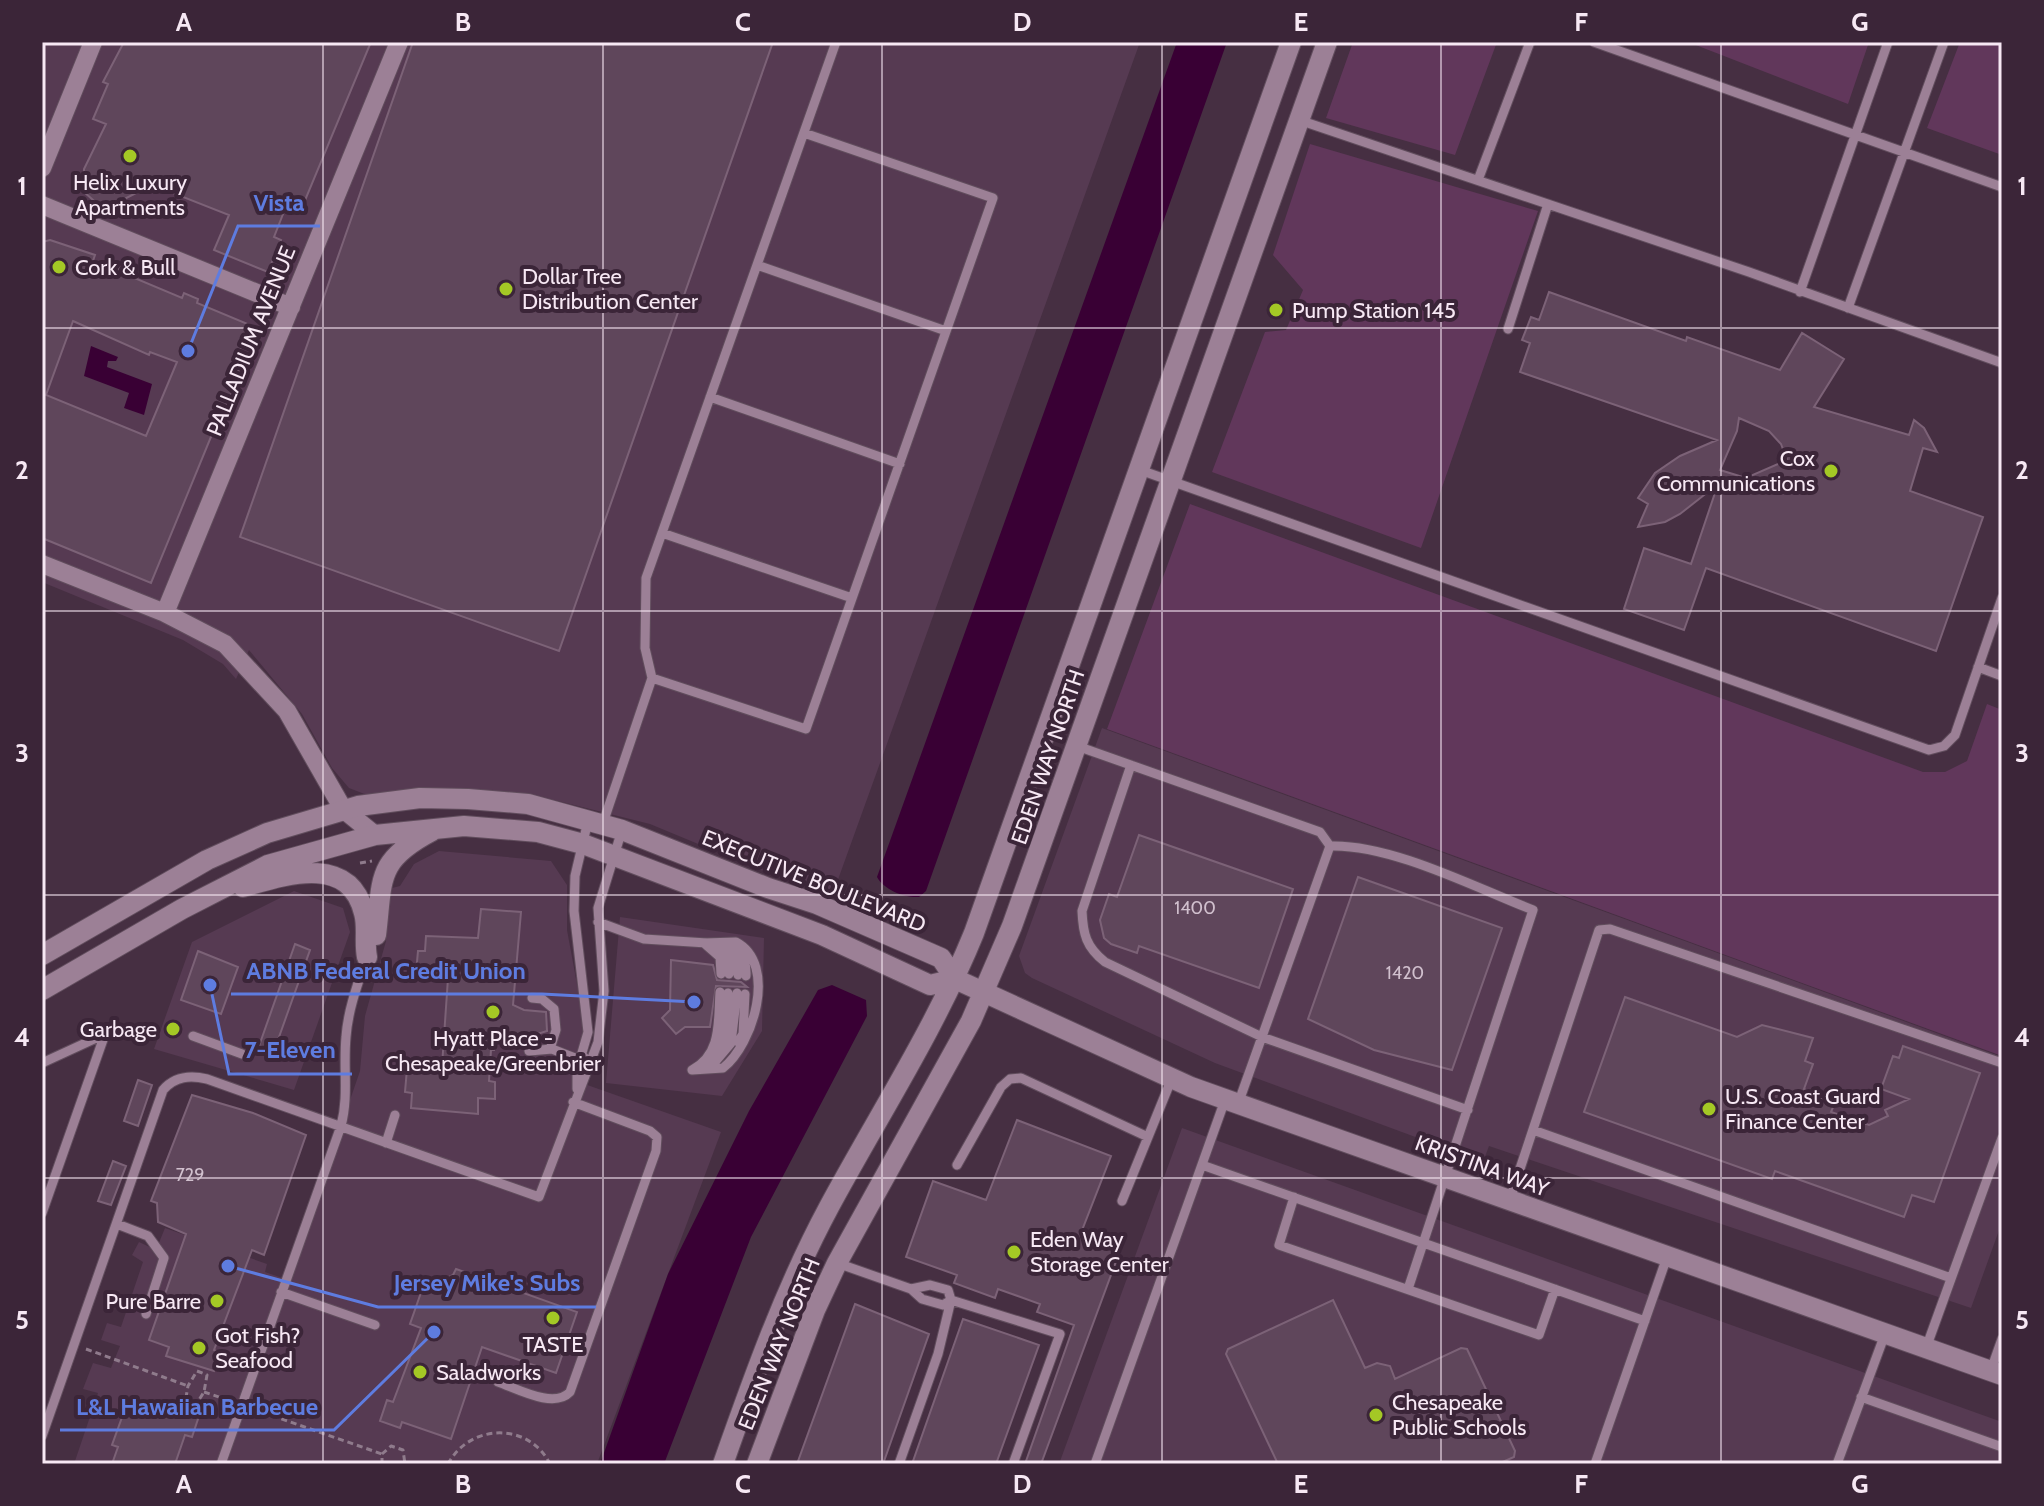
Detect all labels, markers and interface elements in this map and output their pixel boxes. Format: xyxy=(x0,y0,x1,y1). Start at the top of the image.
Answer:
text: A xyxy=(176,6,193,38)
text: B xyxy=(455,6,471,38)
text: C xyxy=(735,6,751,38)
text: D xyxy=(1013,6,1031,38)
text: E xyxy=(1294,6,1308,38)
text: F xyxy=(1574,6,1588,38)
text: G xyxy=(1851,6,1869,38)
marker: Helix Luxury Apartments xyxy=(121,147,139,165)
place label: Helix Luxury Apartments xyxy=(73,169,187,221)
text: 1 xyxy=(17,170,27,202)
text: 1 xyxy=(2017,170,2027,202)
callout: Vista xyxy=(238,178,320,226)
text: Vista xyxy=(254,188,304,217)
street label: PALLADIUM AVENUE xyxy=(201,242,301,440)
place label: Cork & Bull xyxy=(75,254,176,281)
marker: Cork & Bull xyxy=(50,258,68,276)
place label: Dollar Tree Distribution Center xyxy=(522,263,698,315)
marker: Dollar Tree Distribution Center xyxy=(497,280,515,298)
place label: Pump Station 145 xyxy=(1292,297,1456,324)
marker: Pump Station 145 xyxy=(1267,301,1285,319)
place label: Cox Communications xyxy=(1657,445,1816,497)
text: 2 xyxy=(15,454,29,486)
text: 2 xyxy=(2015,454,2029,486)
marker: Cox Communications xyxy=(1822,462,1840,480)
street label: EDEN WAY NORTH xyxy=(1005,666,1091,848)
text: 3 xyxy=(15,737,29,769)
text: 3 xyxy=(2015,737,2029,769)
street label: EXECUTIVE BOULEVARD xyxy=(698,824,930,938)
house number: 1400 xyxy=(1174,897,1216,919)
callout: ABNB Federal Credit Union xyxy=(231,946,542,994)
text: ABNB Federal Credit Union xyxy=(246,956,526,985)
house number: 1420 xyxy=(1386,962,1424,984)
marker: Hyatt Place - Chesapeake/Greenbrier xyxy=(484,1003,502,1021)
place label: Garbage xyxy=(80,1016,157,1043)
marker: Garbage xyxy=(164,1020,182,1038)
text: 4 xyxy=(14,1021,30,1053)
text: 4 xyxy=(2014,1021,2030,1053)
place label: Hyatt Place - Chesapeake/Greenbrier xyxy=(385,1025,601,1077)
callout: 7-Eleven xyxy=(229,1026,352,1074)
text: 7-Eleven xyxy=(244,1035,336,1064)
place label: U.S. Coast Guard Finance Center xyxy=(1725,1083,1881,1135)
marker: U.S. Coast Guard Finance Center xyxy=(1700,1100,1718,1118)
street label: KRISTINA WAY xyxy=(1412,1129,1553,1203)
house number: 729 xyxy=(176,1164,204,1186)
place label: Eden Way Storage Center xyxy=(1030,1226,1169,1278)
marker: Eden Way Storage Center xyxy=(1005,1243,1023,1261)
street label: EDEN WAY NORTH xyxy=(732,1254,826,1434)
callout: Jersey Mike's Subs xyxy=(378,1259,596,1307)
text: Jersey Mike's Subs xyxy=(393,1268,580,1297)
place label: Pure Barre xyxy=(106,1288,201,1315)
marker: Pure Barre xyxy=(208,1292,226,1310)
text: 5 xyxy=(15,1304,29,1336)
text: 5 xyxy=(2015,1304,2029,1336)
marker: TASTE xyxy=(544,1309,562,1327)
place label: Got Fish? Seafood xyxy=(215,1322,301,1374)
place label: TASTE xyxy=(523,1331,583,1358)
marker: Got Fish? Seafood xyxy=(190,1339,208,1357)
place label: Saladworks xyxy=(436,1359,541,1386)
marker: Saladworks xyxy=(411,1363,429,1381)
callout: L&L Hawaiian Barbecue xyxy=(60,1382,334,1430)
place label: Chesapeake Public Schools xyxy=(1392,1389,1526,1441)
text: L&L Hawaiian Barbecue xyxy=(76,1392,318,1421)
marker: Chesapeake Public Schools xyxy=(1367,1406,1385,1424)
text: A xyxy=(176,1468,193,1500)
text: B xyxy=(455,1468,471,1500)
text: C xyxy=(735,1468,751,1500)
text: D xyxy=(1013,1468,1031,1500)
text: E xyxy=(1294,1468,1308,1500)
text: F xyxy=(1574,1468,1588,1500)
text: G xyxy=(1851,1468,1869,1500)

